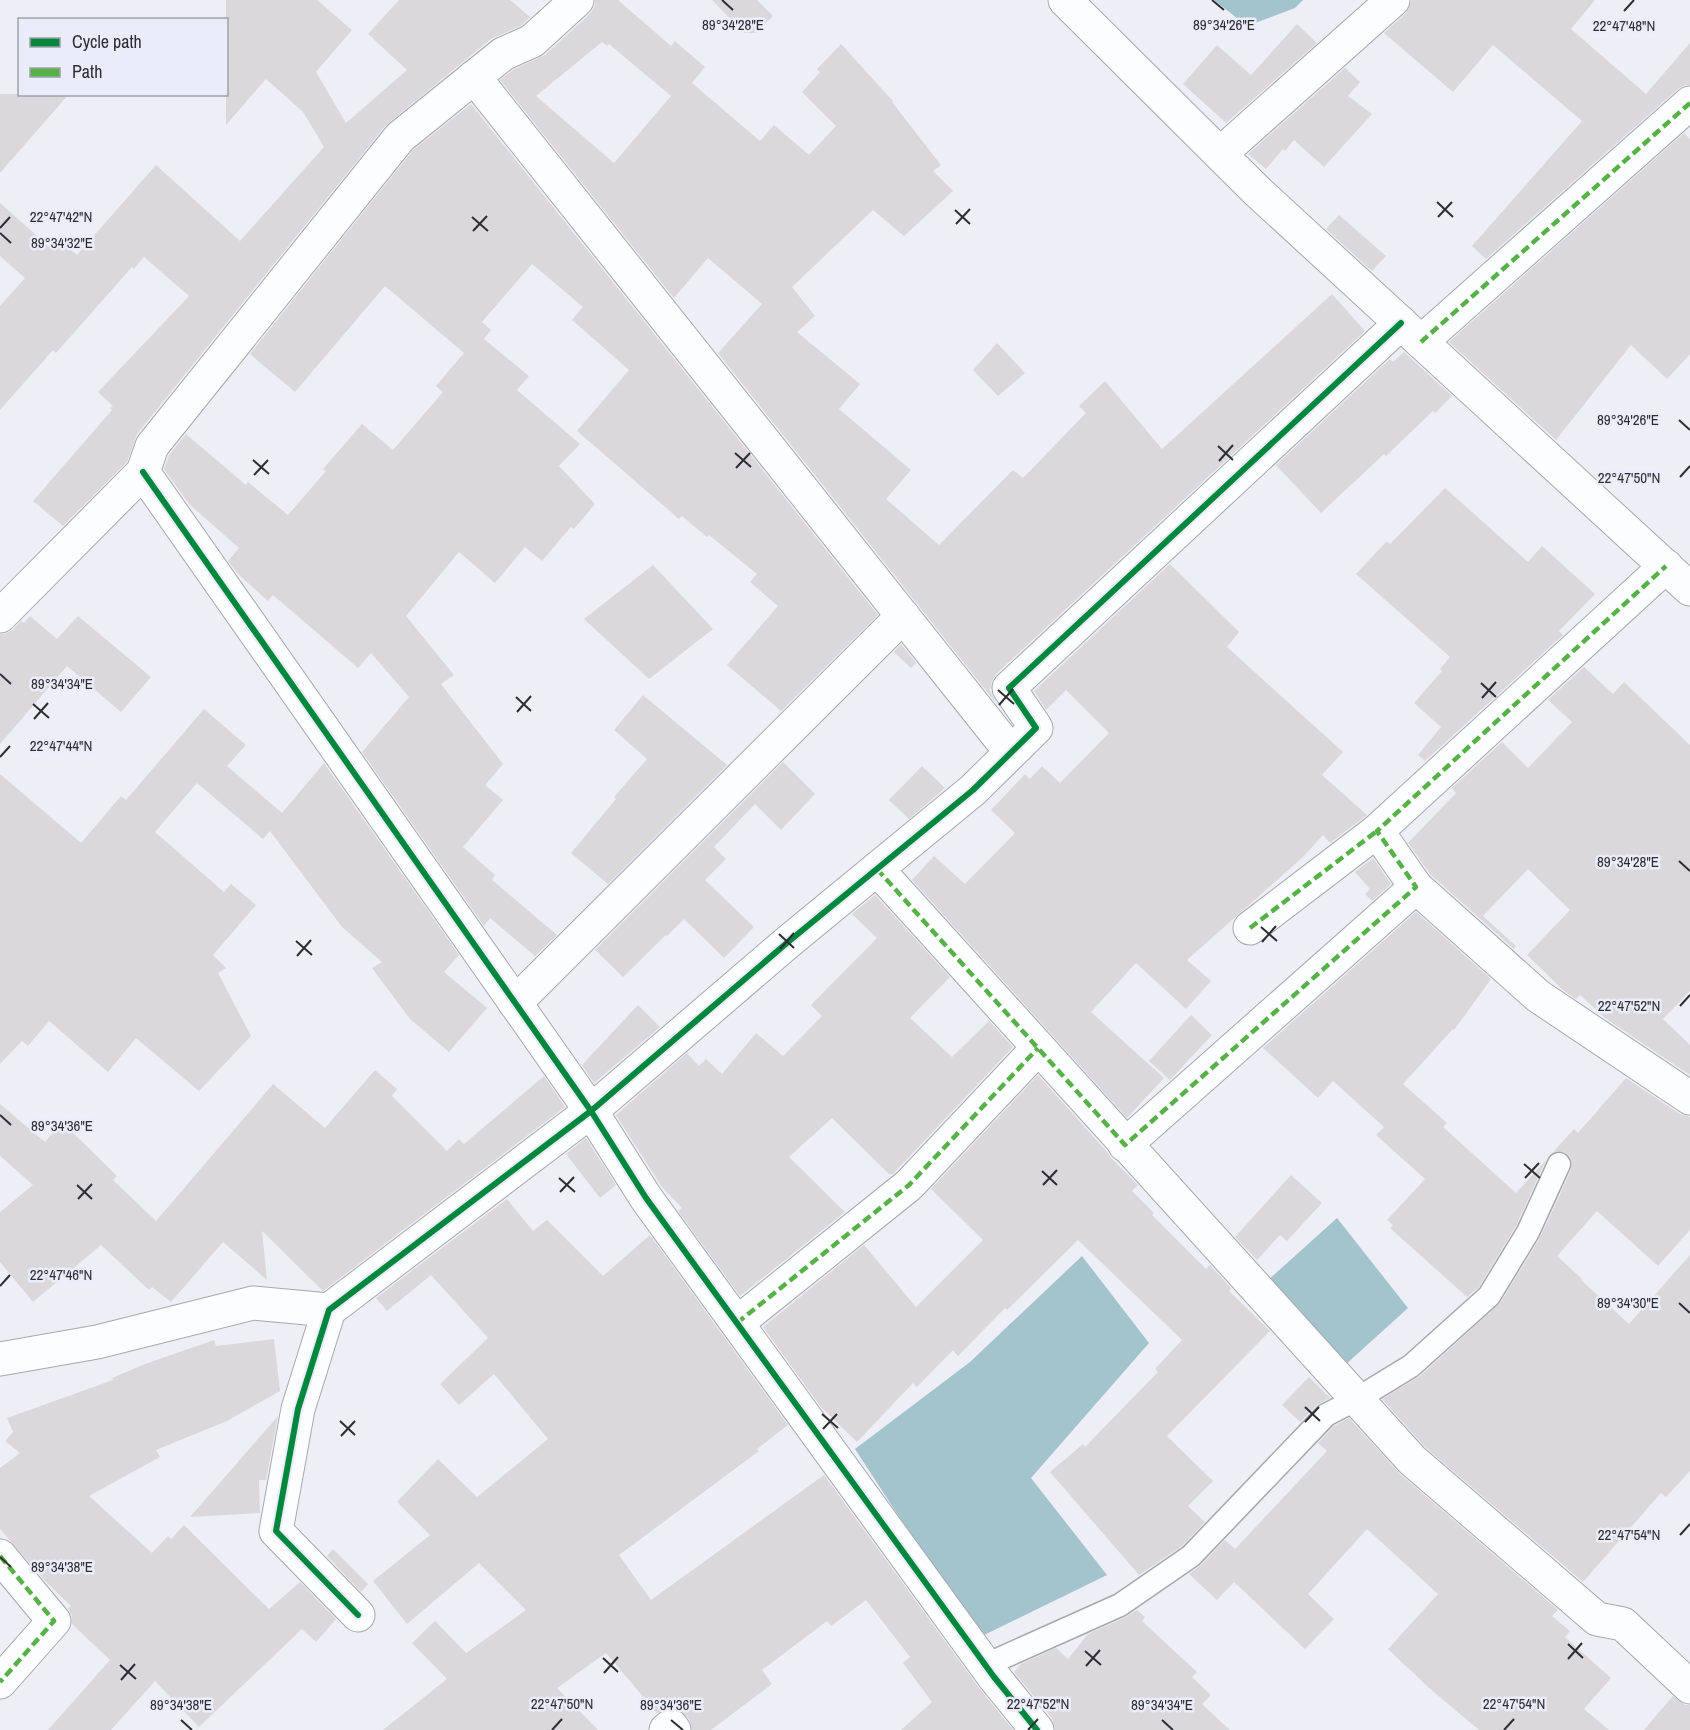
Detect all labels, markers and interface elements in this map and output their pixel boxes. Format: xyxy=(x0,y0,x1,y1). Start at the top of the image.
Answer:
text: 89°34'28"E xyxy=(702,14,764,35)
text: 89°34'26"E xyxy=(1193,14,1255,35)
text: 22°47'48"N xyxy=(1593,15,1655,36)
legend xyxy=(18,18,228,96)
text: Cycle path xyxy=(72,29,142,54)
text: Path xyxy=(72,59,102,84)
text: 22°47'42"N xyxy=(30,206,92,227)
text: 89°34'32"E xyxy=(31,232,93,253)
text: 89°34'26"E xyxy=(1597,409,1659,430)
text: 22°47'50"N xyxy=(1598,467,1660,488)
text: 89°34'34"E xyxy=(31,673,93,694)
text: 22°47'44"N xyxy=(30,735,92,756)
text: 89°34'28"E xyxy=(1597,851,1659,872)
text: 22°47'52"N xyxy=(1598,995,1660,1016)
text: 89°34'36"E xyxy=(31,1115,93,1136)
text: 22°47'46"N xyxy=(30,1264,92,1285)
text: 89°34'30"E xyxy=(1597,1292,1659,1313)
text: 22°47'54"N xyxy=(1598,1524,1660,1545)
text: 89°34'38"E xyxy=(31,1556,93,1577)
text: 22°47'50"N xyxy=(531,1693,593,1714)
text: 22°47'52"N xyxy=(1007,1693,1069,1714)
text: 22°47'54"N xyxy=(1483,1693,1545,1714)
text: 89°34'38"E xyxy=(150,1694,212,1715)
text: 89°34'36"E xyxy=(640,1694,702,1715)
text: 89°34'34"E xyxy=(1131,1694,1193,1715)

